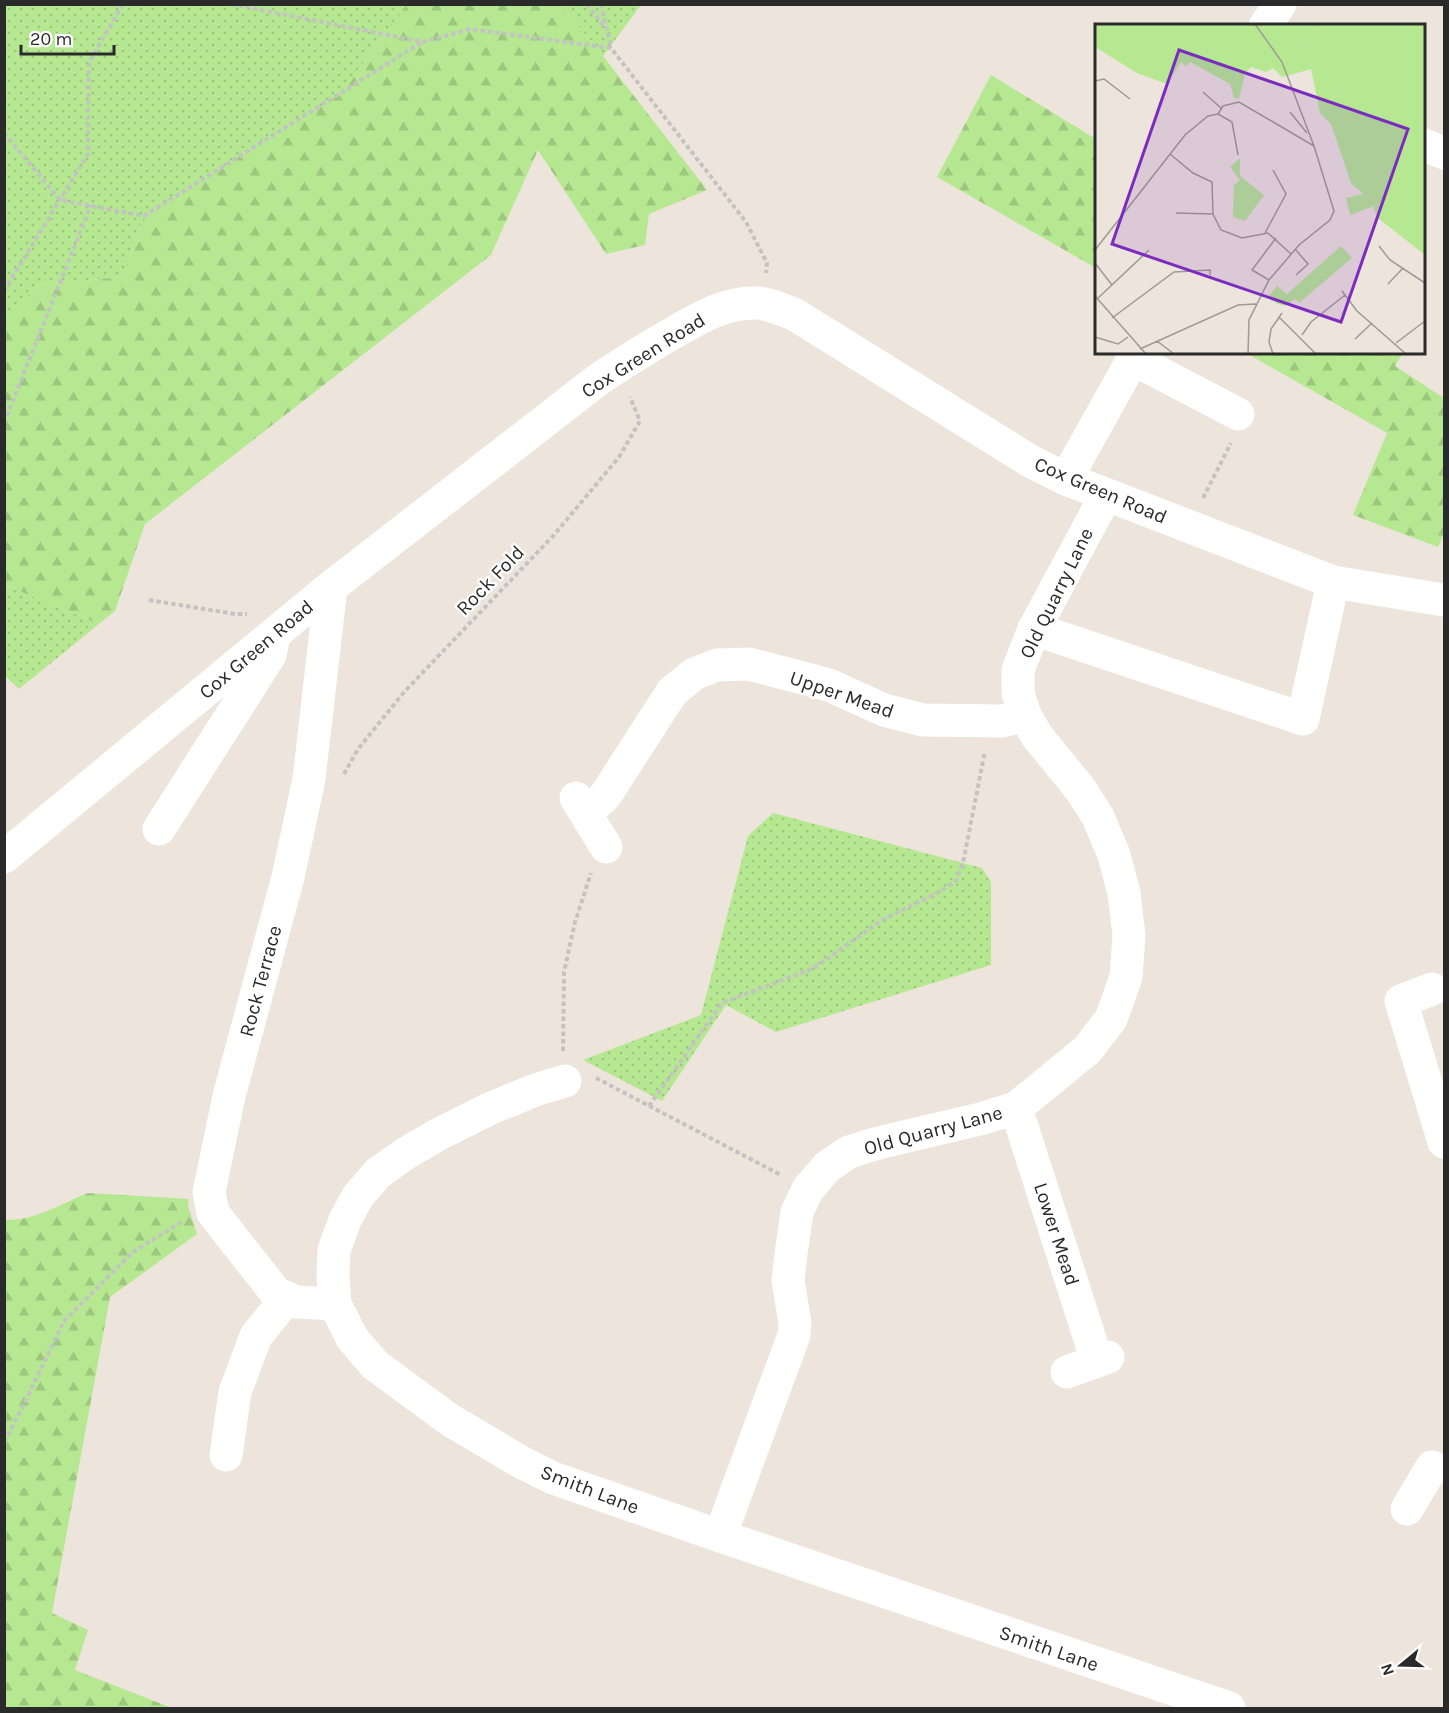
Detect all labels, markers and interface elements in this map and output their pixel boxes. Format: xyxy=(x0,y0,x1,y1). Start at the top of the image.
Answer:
scale bar xyxy=(21,18,114,56)
inset map xyxy=(1095,24,1425,354)
text: 20 m xyxy=(30,28,72,50)
street label: Cox Green Road xyxy=(577,308,709,403)
street label: Cox Green Road xyxy=(1031,452,1171,529)
street label: Old Quarry Lane xyxy=(1015,524,1098,662)
street label: Rock Fold xyxy=(452,541,529,620)
street label: Cox Green Road xyxy=(195,595,318,704)
street label: Upper Mead xyxy=(787,666,897,723)
street label: Rock Terrace xyxy=(235,923,286,1039)
street label: Old Quarry Lane xyxy=(861,1101,1005,1160)
street label: Lower Mead xyxy=(1029,1180,1084,1289)
street label: Smith Lane xyxy=(537,1460,642,1519)
street label: Smith Lane xyxy=(996,1621,1102,1676)
north arrow xyxy=(1371,1635,1431,1695)
text: N xyxy=(1376,1661,1398,1678)

